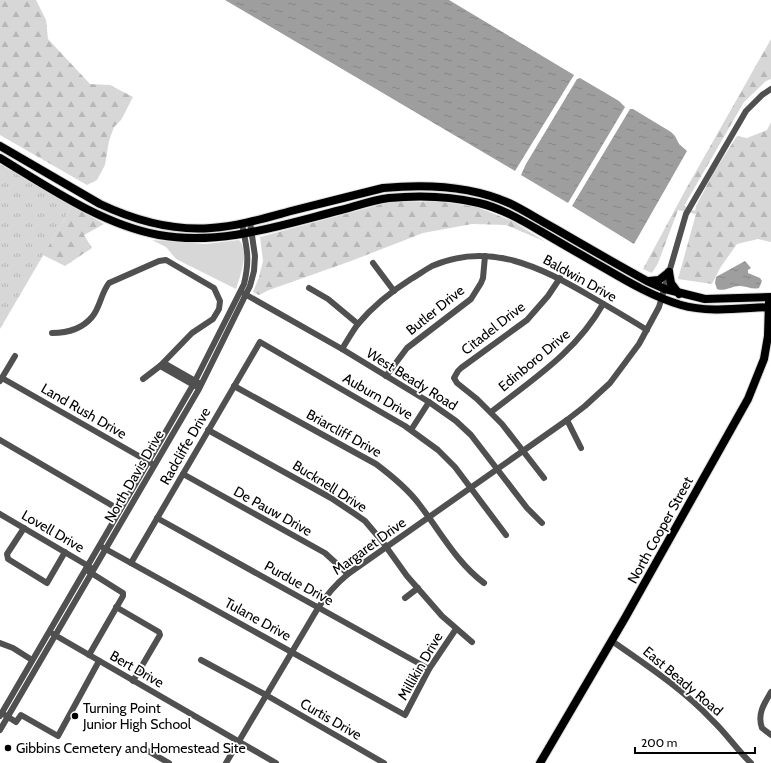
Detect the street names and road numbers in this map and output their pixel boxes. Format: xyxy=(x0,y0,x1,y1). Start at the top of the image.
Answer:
street label: Baldwin Drive xyxy=(540,250,620,306)
street label: Butler Drive xyxy=(402,281,468,339)
street label: Citadel Drive xyxy=(457,297,529,359)
street label: Edinboro Drive xyxy=(494,325,574,395)
street label: West Beady Road xyxy=(363,344,461,414)
street label: Auburn Drive xyxy=(340,369,416,423)
street label: Land Rush Drive xyxy=(38,379,130,443)
street label: Radcliffe Drive xyxy=(156,404,214,488)
street label: Briarcliff Drive xyxy=(303,405,385,461)
street label: North Davis Drive xyxy=(100,426,168,526)
street label: Bucknell Drive xyxy=(289,456,371,516)
street label: North Cooper Street xyxy=(623,473,697,587)
street label: De Pauw Drive xyxy=(231,482,315,540)
street label: Lovell Drive xyxy=(18,506,88,556)
street label: Margaret Drive xyxy=(329,513,409,579)
street label: Purdue Drive xyxy=(261,557,337,609)
street label: Tulane Drive xyxy=(222,593,294,645)
street label: Millikin Drive xyxy=(393,629,447,703)
street label: East Beady Road xyxy=(639,642,727,720)
street label: Bert Drive xyxy=(107,646,167,692)
street label: Curtis Drive xyxy=(297,694,365,744)

